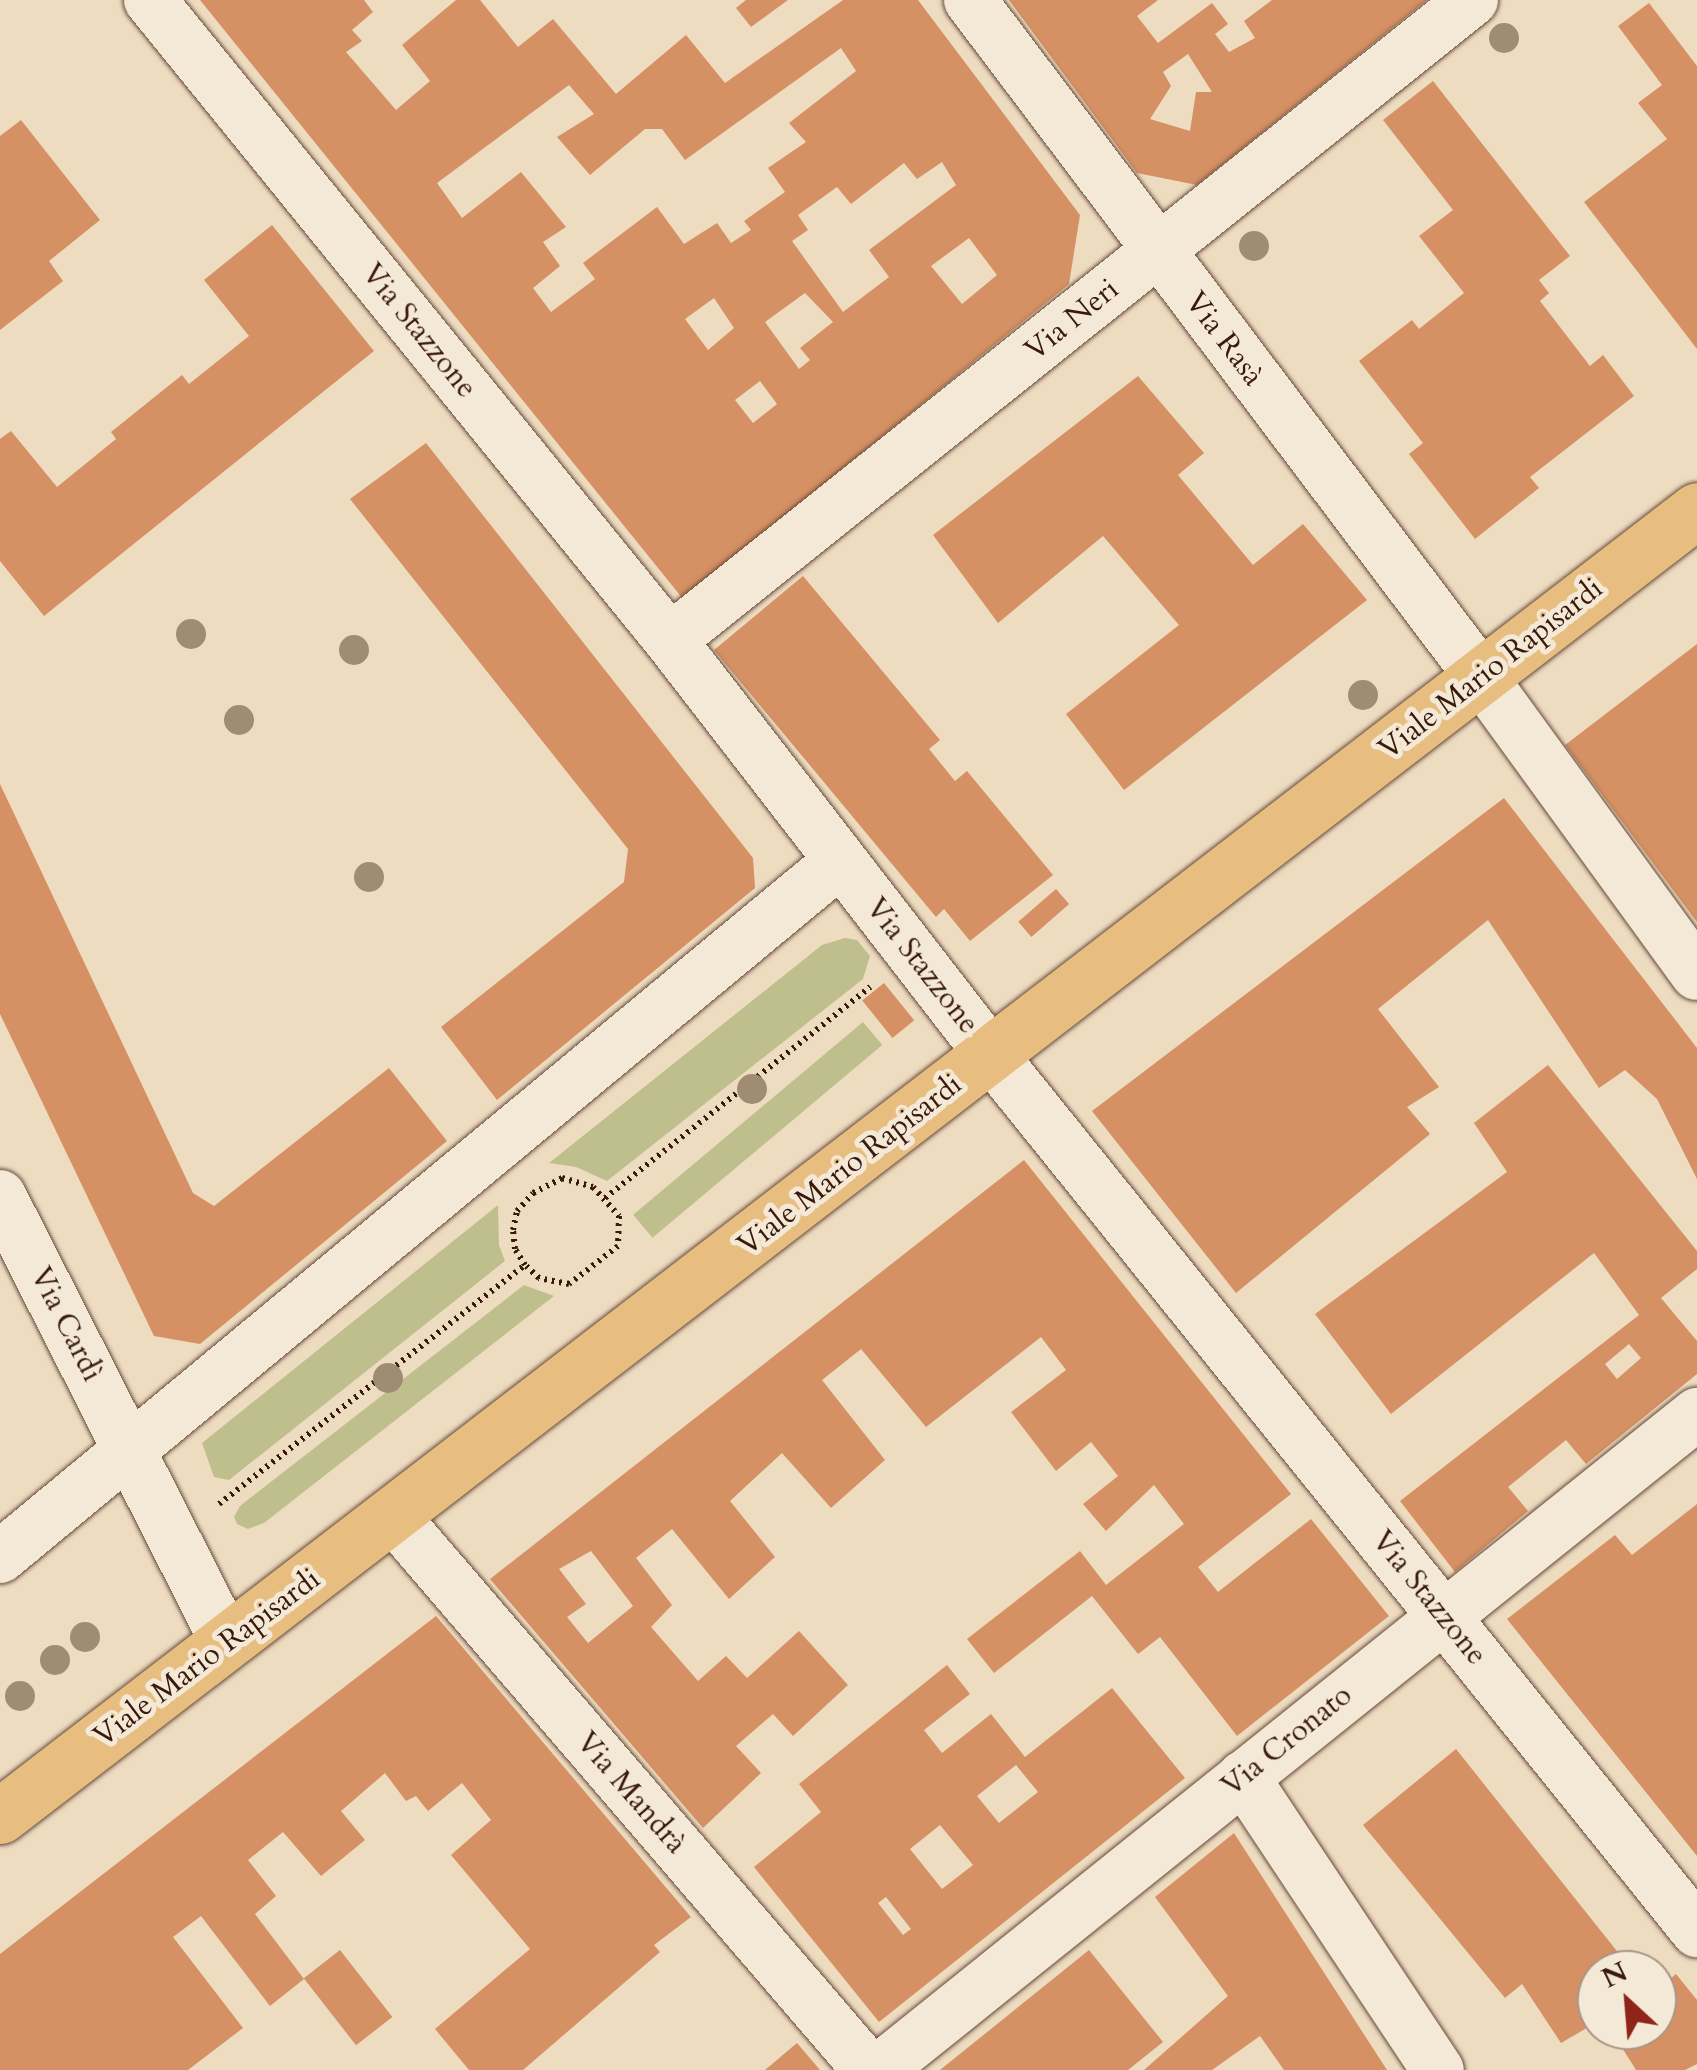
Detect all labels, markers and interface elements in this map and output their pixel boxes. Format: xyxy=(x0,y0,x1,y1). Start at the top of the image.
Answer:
street label: Via Stazzone xyxy=(354,256,484,406)
street label: Via Neri xyxy=(1018,271,1126,369)
street label: Via Rasà xyxy=(1177,285,1271,393)
street label: Viale Mario Rapisardi xyxy=(1372,570,1610,768)
street label: Via Stazzone xyxy=(858,891,986,1041)
street label: Viale Mario Rapisardi xyxy=(731,1066,969,1264)
street label: Via Cardì xyxy=(22,1261,110,1387)
street label: Via Stazzone xyxy=(1364,1523,1494,1673)
street label: Viale Mario Rapisardi xyxy=(87,1561,327,1755)
street label: Via Cronato xyxy=(1215,1678,1359,1804)
street label: Via Mandrà xyxy=(568,1725,694,1861)
north arrow xyxy=(1577,1950,1677,2050)
text: N xyxy=(1595,1952,1634,1997)

